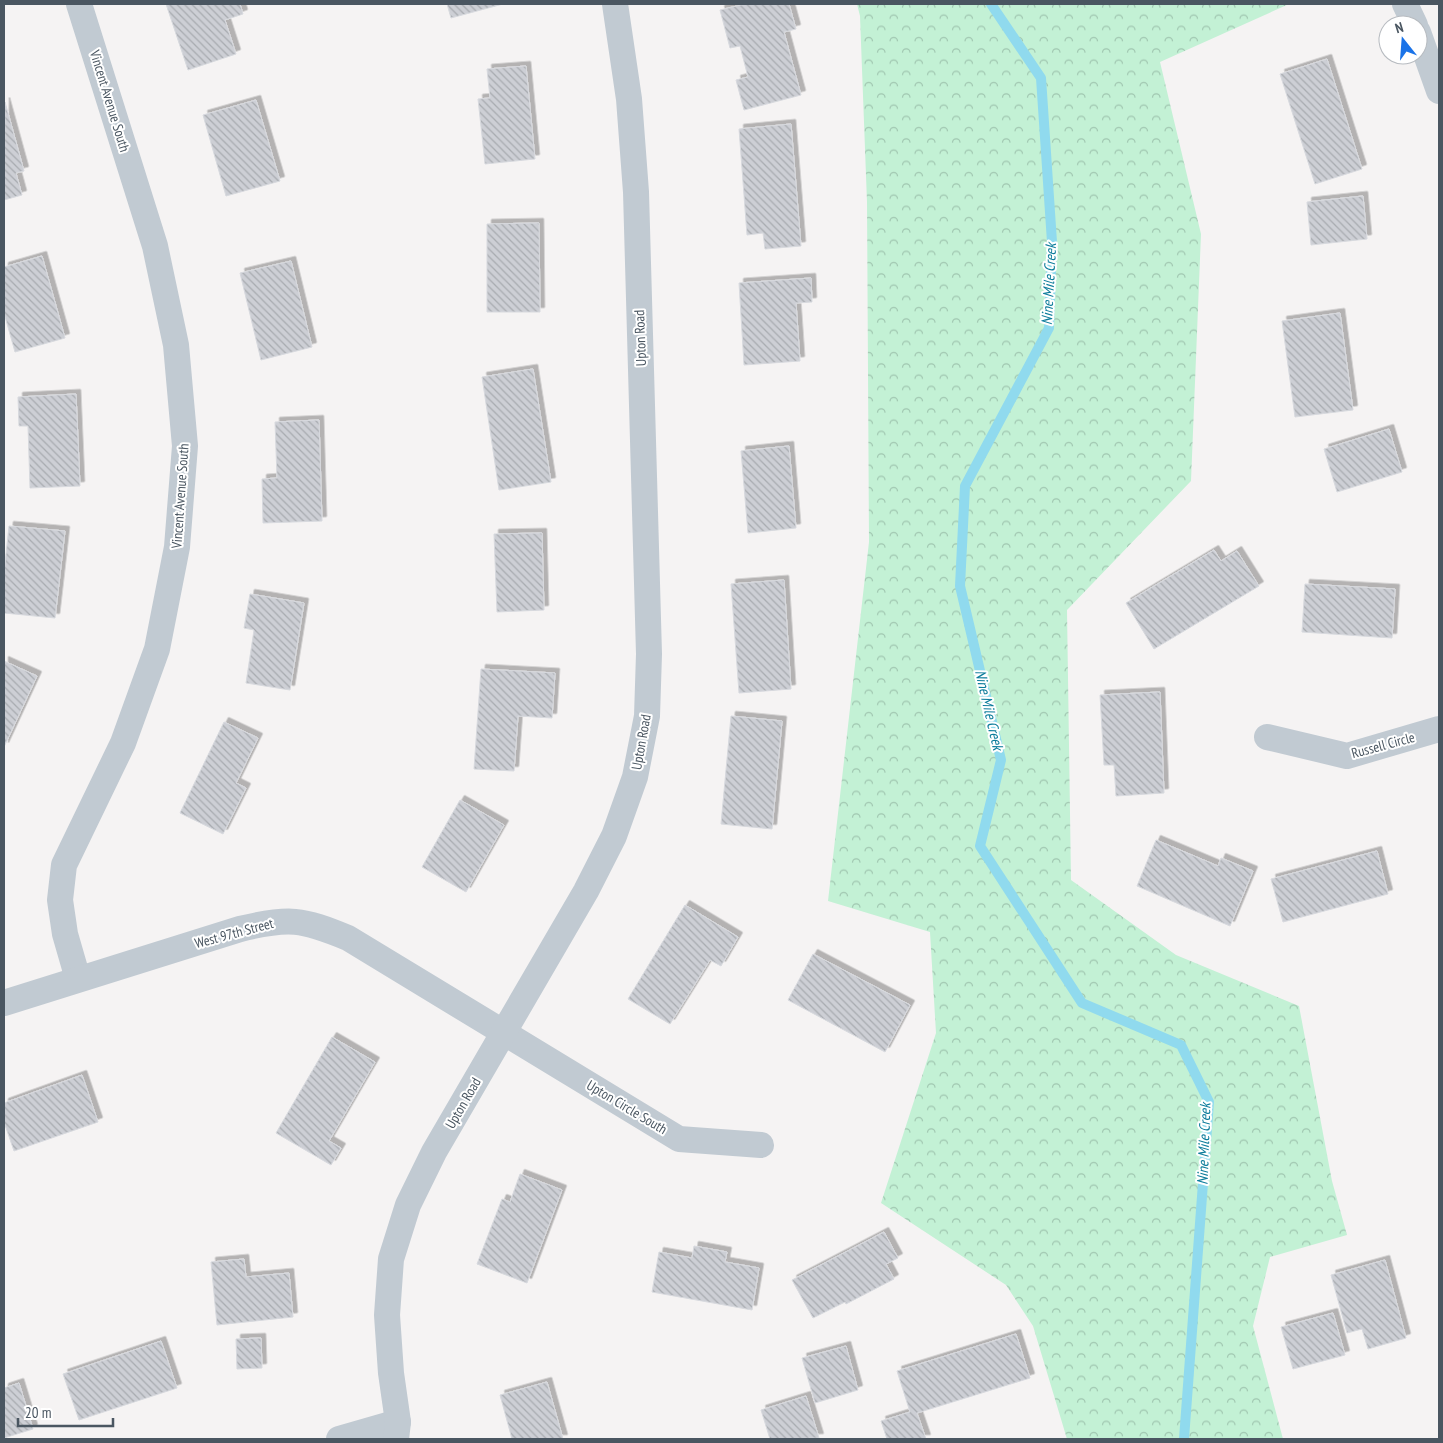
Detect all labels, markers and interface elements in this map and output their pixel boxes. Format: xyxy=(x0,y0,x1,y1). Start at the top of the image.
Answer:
north arrow xyxy=(1378,15,1428,65)
text: N xyxy=(1393,18,1405,37)
street label: Vincent Avenue South xyxy=(86,47,134,154)
water label: Nine Mile Creek xyxy=(1037,240,1060,325)
street label: Upton Road xyxy=(630,310,650,366)
street label: Vincent Avenue South xyxy=(167,443,193,550)
water label: Nine Mile Creek xyxy=(971,668,1008,754)
street label: Upton Road xyxy=(627,713,655,771)
street label: Russell Circle xyxy=(1349,728,1417,762)
street label: West 97th Street xyxy=(193,914,275,952)
street label: Upton Road xyxy=(441,1074,485,1132)
street label: Upton Circle South xyxy=(583,1076,671,1138)
water label: Nine Mile Creek xyxy=(1193,1101,1214,1185)
scale bar xyxy=(18,1396,112,1428)
text: 20 m xyxy=(25,1403,51,1422)

